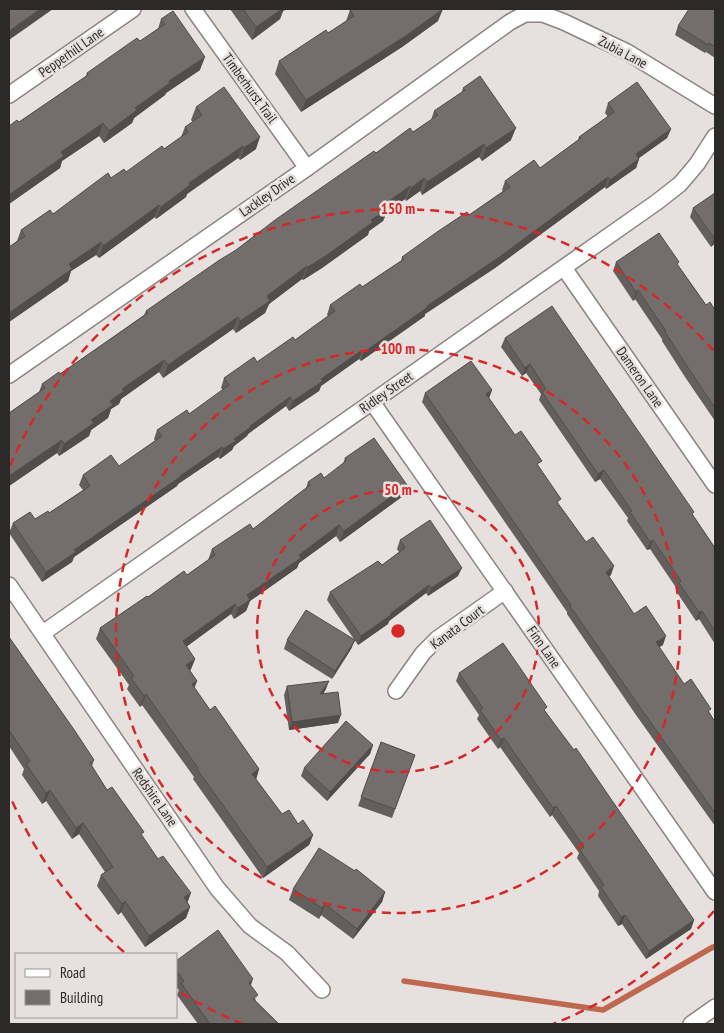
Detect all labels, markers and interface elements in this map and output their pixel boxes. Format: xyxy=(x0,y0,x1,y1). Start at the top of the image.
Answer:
street label: Pepperhill Lane xyxy=(35,23,107,81)
street label: Zubia Lane xyxy=(595,32,651,72)
street label: Timberhurst Trail xyxy=(219,49,282,127)
street label: Lackley Drive xyxy=(236,169,298,221)
text: 150 m xyxy=(381,199,415,218)
text: 100 m xyxy=(381,339,415,358)
street label: Dameron Lane xyxy=(613,343,668,411)
street label: Ridley Street xyxy=(356,367,416,417)
text: 50 m xyxy=(384,480,412,499)
street label: Kanata Court xyxy=(427,601,488,653)
centre of rings xyxy=(389,622,407,640)
street label: Finn Lane xyxy=(523,622,565,672)
street label: Redshire Lane xyxy=(128,764,182,830)
legend xyxy=(15,953,178,1018)
text: Road xyxy=(60,963,86,982)
text: Building xyxy=(60,988,103,1007)

